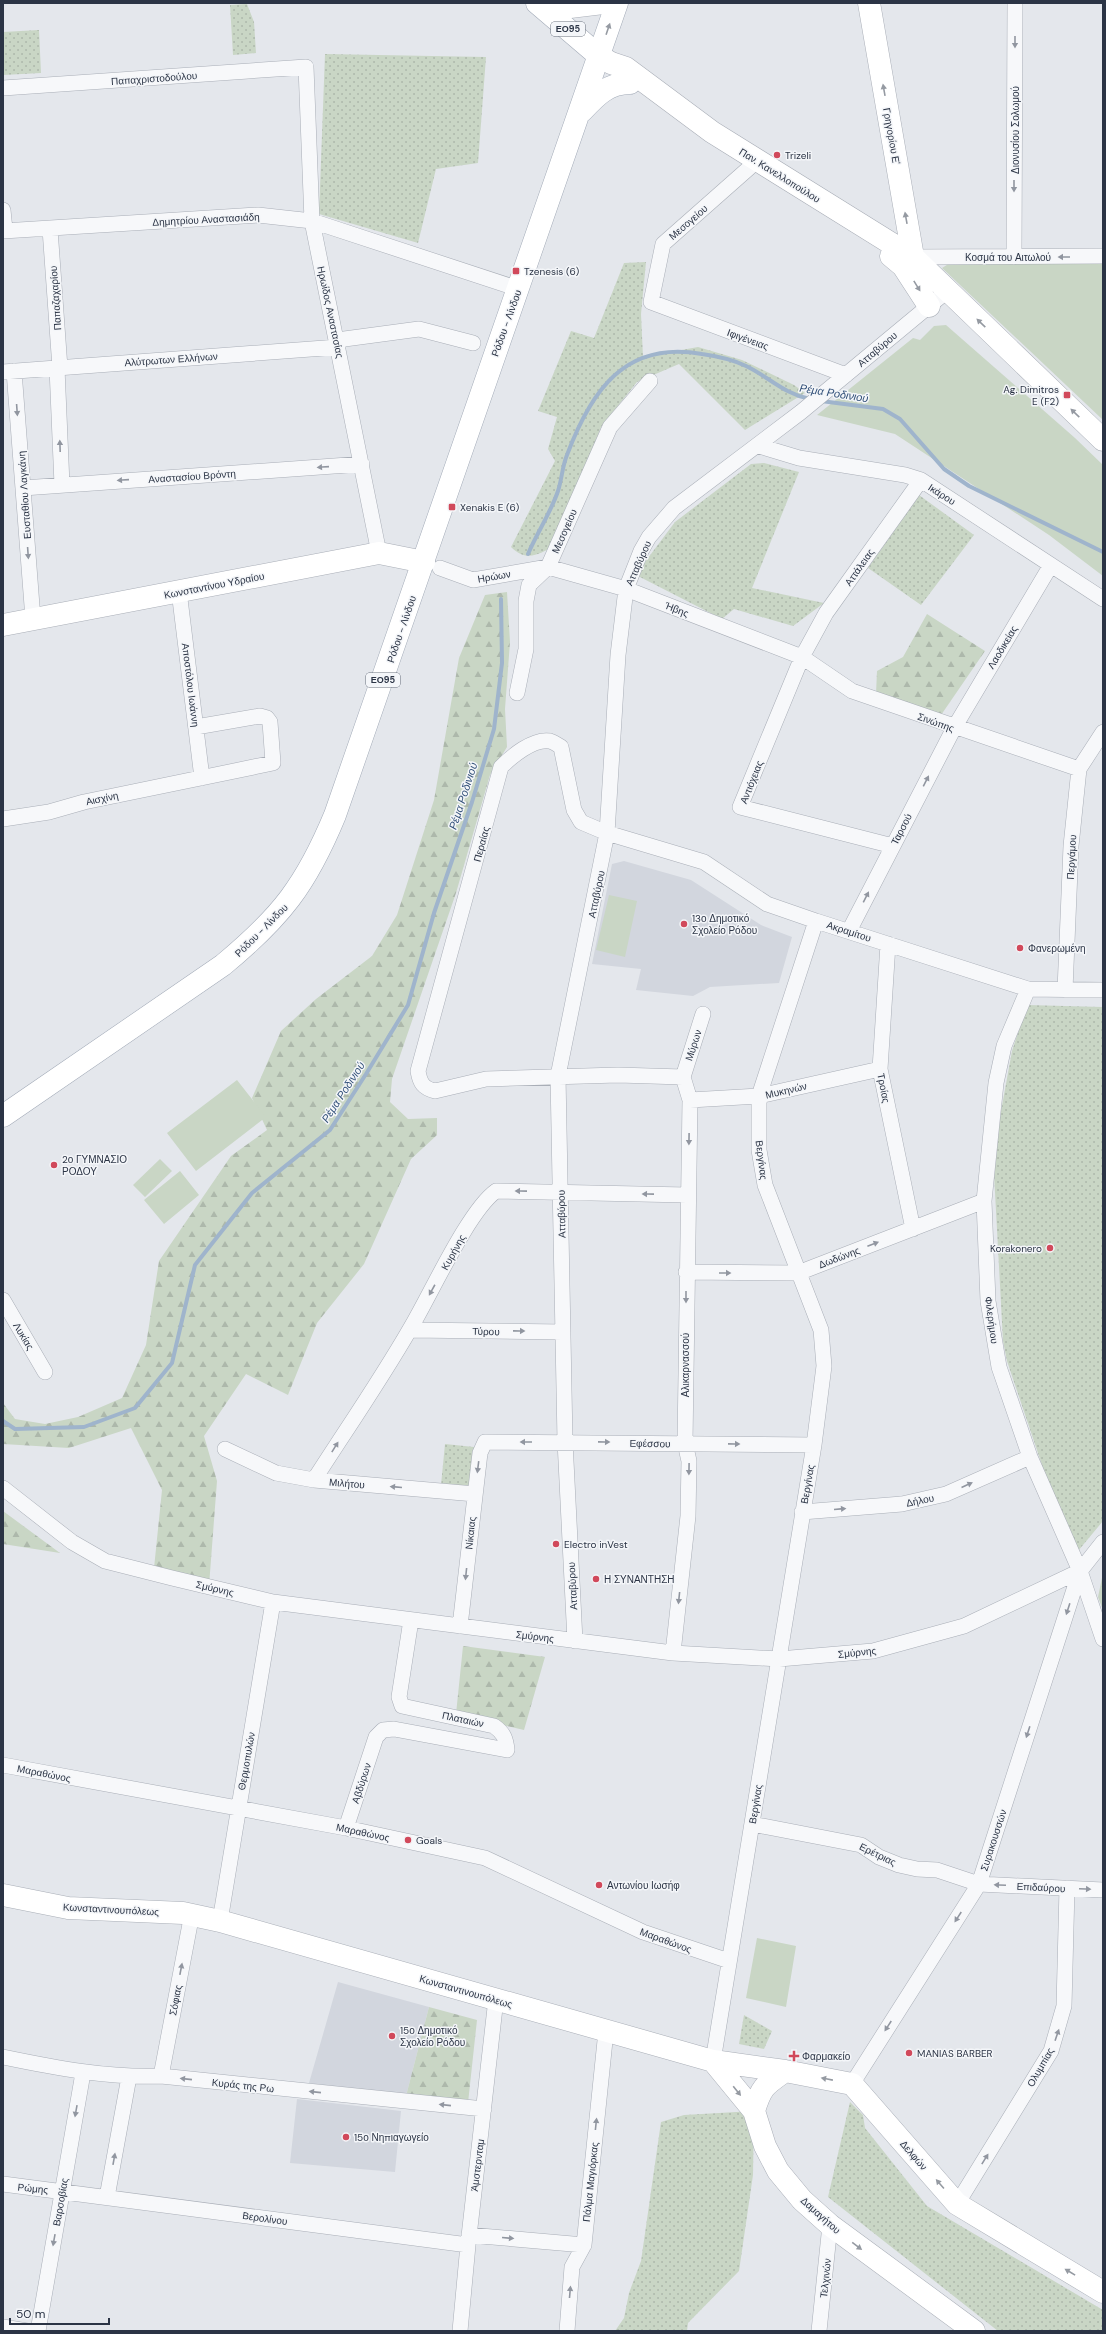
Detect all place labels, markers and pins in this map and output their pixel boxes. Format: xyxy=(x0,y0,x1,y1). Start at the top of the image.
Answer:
place label: Trizeli xyxy=(785,149,811,162)
marker: Trizeli xyxy=(772,150,782,160)
place label: Tzenesis (6) xyxy=(524,265,579,278)
marker: Tzenesis (6) xyxy=(511,266,521,276)
place label: Ag. Dimitros E (F2) xyxy=(1003,383,1059,408)
marker: Ag. Dimitros E (F2) xyxy=(1062,390,1072,400)
place label: Xenakis E (6) xyxy=(460,501,519,514)
marker: Xenakis E (6) xyxy=(447,502,457,512)
place label: 13ο Δημοτικό Σχολείο Ρόδου xyxy=(692,912,757,937)
marker: 13ο Δημοτικό Σχολείο Ρόδου xyxy=(679,919,689,929)
place label: Φανερωμένη xyxy=(1028,942,1086,955)
marker: Φανερωμένη xyxy=(1015,943,1025,953)
place label: 2ο ΓΥΜΝΑΣΙΟ ΡΟΔΟΥ xyxy=(62,1153,127,1178)
marker: 2ο ΓΥΜΝΑΣΙΟ ΡΟΔΟΥ xyxy=(49,1160,59,1170)
place label: Korakonero xyxy=(990,1242,1042,1255)
marker: Korakonero xyxy=(1045,1243,1055,1253)
place label: Electro inVest xyxy=(564,1538,628,1551)
marker: Electro inVest xyxy=(551,1539,561,1549)
place label: Η ΣΥΝΑΝΤΗΣΗ xyxy=(604,1573,675,1586)
marker: Η ΣΥΝΑΝΤΗΣΗ xyxy=(591,1574,601,1584)
place label: Goals xyxy=(416,1834,442,1847)
marker: Goals xyxy=(403,1835,413,1845)
place label: Αντωνίου Ιωσήφ xyxy=(607,1879,680,1892)
marker: Αντωνίου Ιωσήφ xyxy=(594,1880,604,1890)
place label: 15ο Δημοτικό Σχολείο Ρόδου xyxy=(400,2024,465,2049)
marker: 15ο Δημοτικό Σχολείο Ρόδου xyxy=(387,2031,397,2041)
place label: MANIAS BARBER xyxy=(917,2047,993,2060)
marker: MANIAS BARBER xyxy=(904,2048,914,2058)
place label: Φαρμακείο xyxy=(802,2050,851,2063)
marker: Φαρμακείο xyxy=(789,2051,799,2061)
place label: 15ο Νηπιαγωγείο xyxy=(354,2131,429,2144)
marker: 15ο Νηπιαγωγείο xyxy=(341,2132,351,2142)

